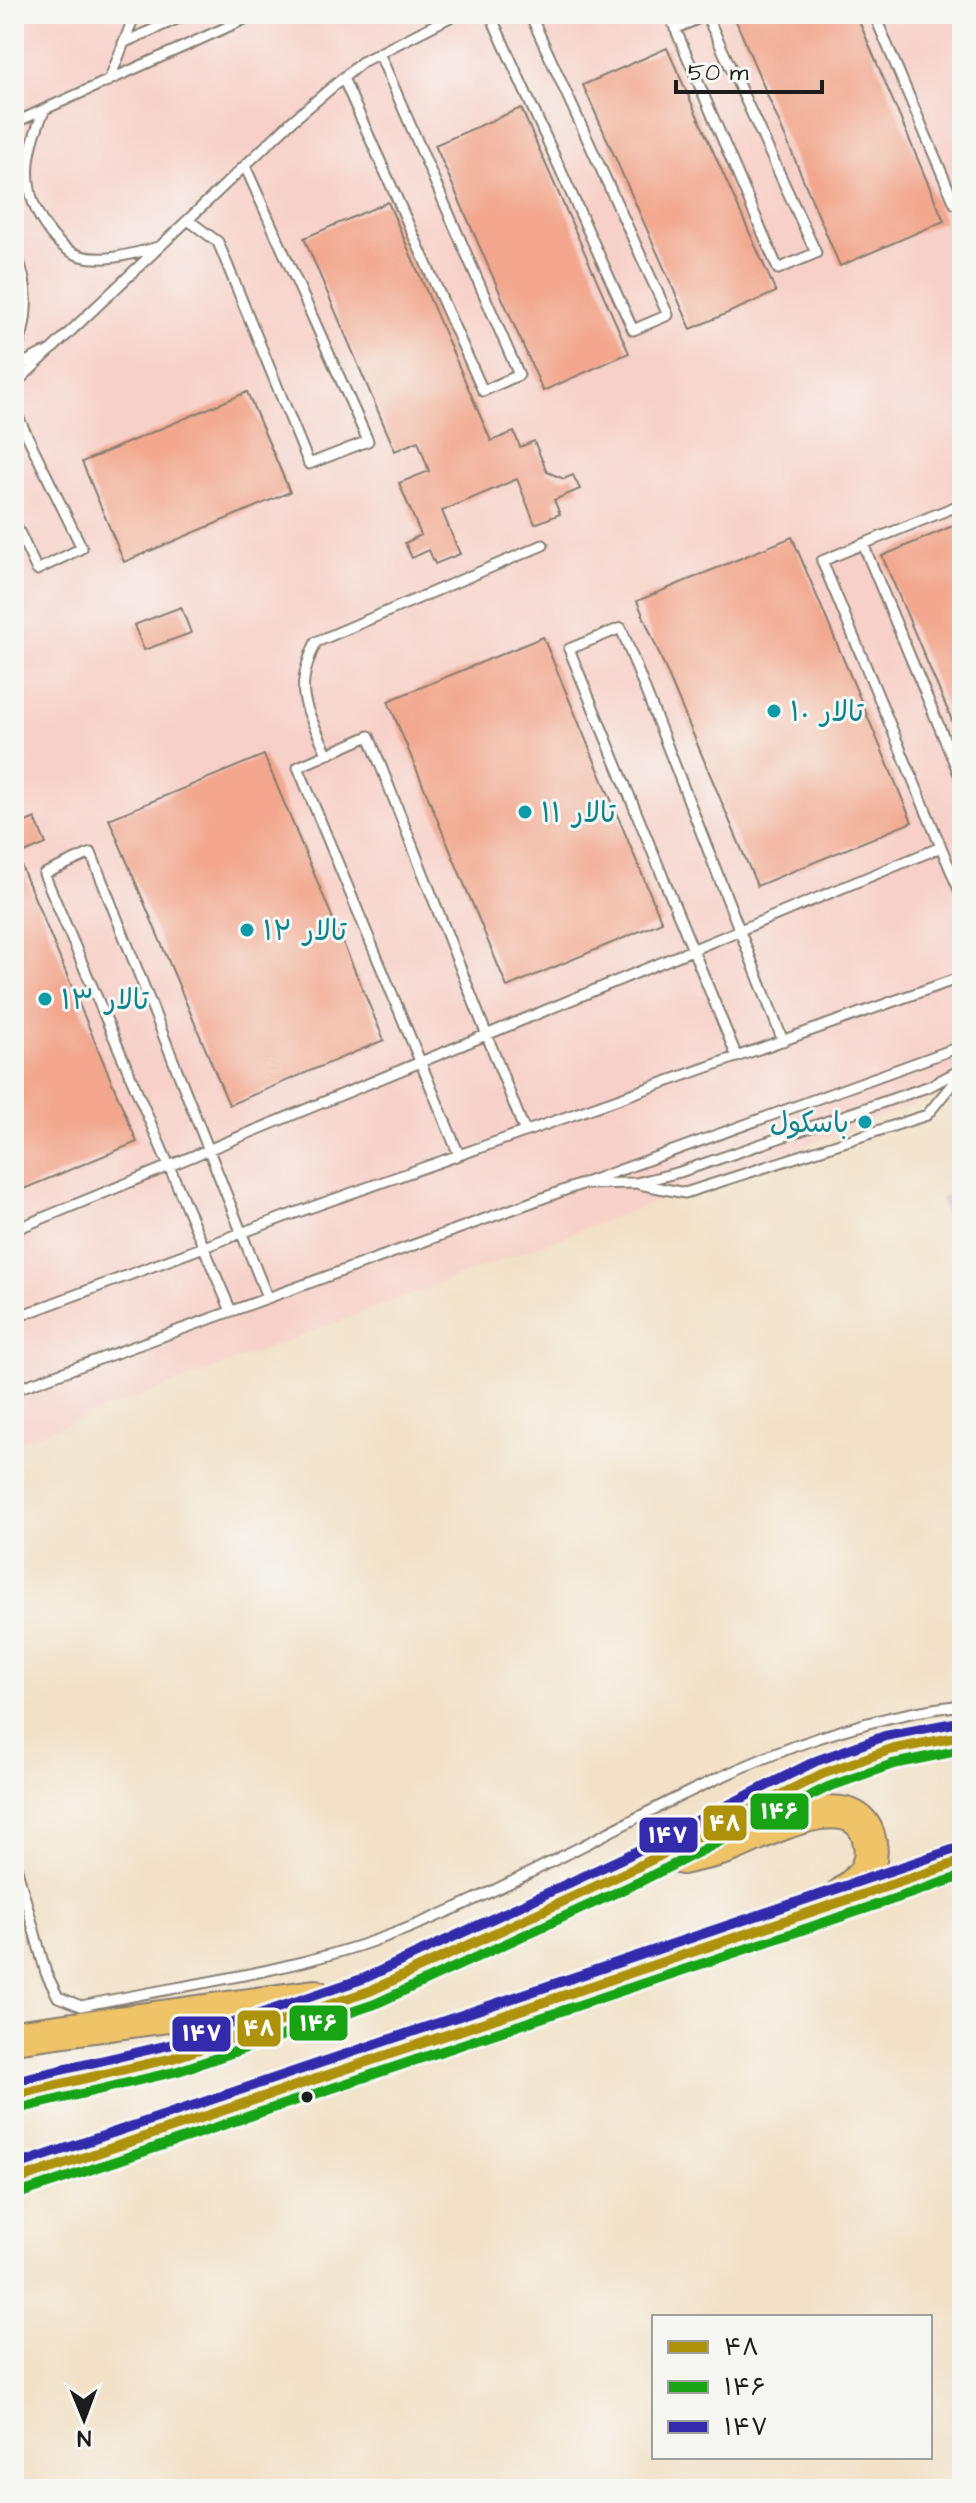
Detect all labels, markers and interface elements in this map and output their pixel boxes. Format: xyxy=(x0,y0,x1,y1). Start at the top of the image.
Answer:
scale bar xyxy=(676,44,822,94)
text: 50 m xyxy=(688,56,749,90)
place label: تالار ۱۰ xyxy=(790,693,865,732)
marker: تالار ۱۰ xyxy=(765,702,783,720)
place label: تالار ۱۱ xyxy=(541,794,617,833)
marker: تالار ۱۱ xyxy=(516,803,534,821)
place label: تالار ۱۲ xyxy=(263,912,347,951)
marker: تالار ۱۲ xyxy=(238,921,256,939)
place label: تالار ۱۳ xyxy=(61,981,149,1020)
marker: تالار ۱۳ xyxy=(36,990,54,1008)
place label: باسكول xyxy=(770,1104,849,1143)
marker: باسكول xyxy=(856,1113,874,1131)
line badge: ۱۴۶ xyxy=(749,1792,810,1831)
text: ۱۴۶ xyxy=(761,1797,798,1828)
line badge: ۴۸ xyxy=(702,1804,748,1842)
text: ۴۸ xyxy=(709,1809,741,1840)
line badge: ۱۴۷ xyxy=(638,1816,699,1854)
text: ۱۴۷ xyxy=(648,1821,688,1852)
line badge: ۱۴۶ xyxy=(288,2004,349,2042)
line badge: ۴۸ xyxy=(236,2009,282,2048)
text: ۱۴۶ xyxy=(300,2009,337,2040)
text: ۴۸ xyxy=(243,2014,275,2045)
line badge: ۱۴۷ xyxy=(171,2015,232,2053)
text: ۱۴۷ xyxy=(182,2019,222,2050)
unlabelled marker xyxy=(299,2089,315,2105)
legend xyxy=(652,2315,932,2459)
text: ۴۸ xyxy=(724,2331,759,2365)
text: ۱۴۶ xyxy=(724,2371,765,2405)
north arrow xyxy=(44,2379,124,2459)
text: ۱۴۷ xyxy=(724,2411,768,2445)
text: N xyxy=(77,2422,91,2453)

